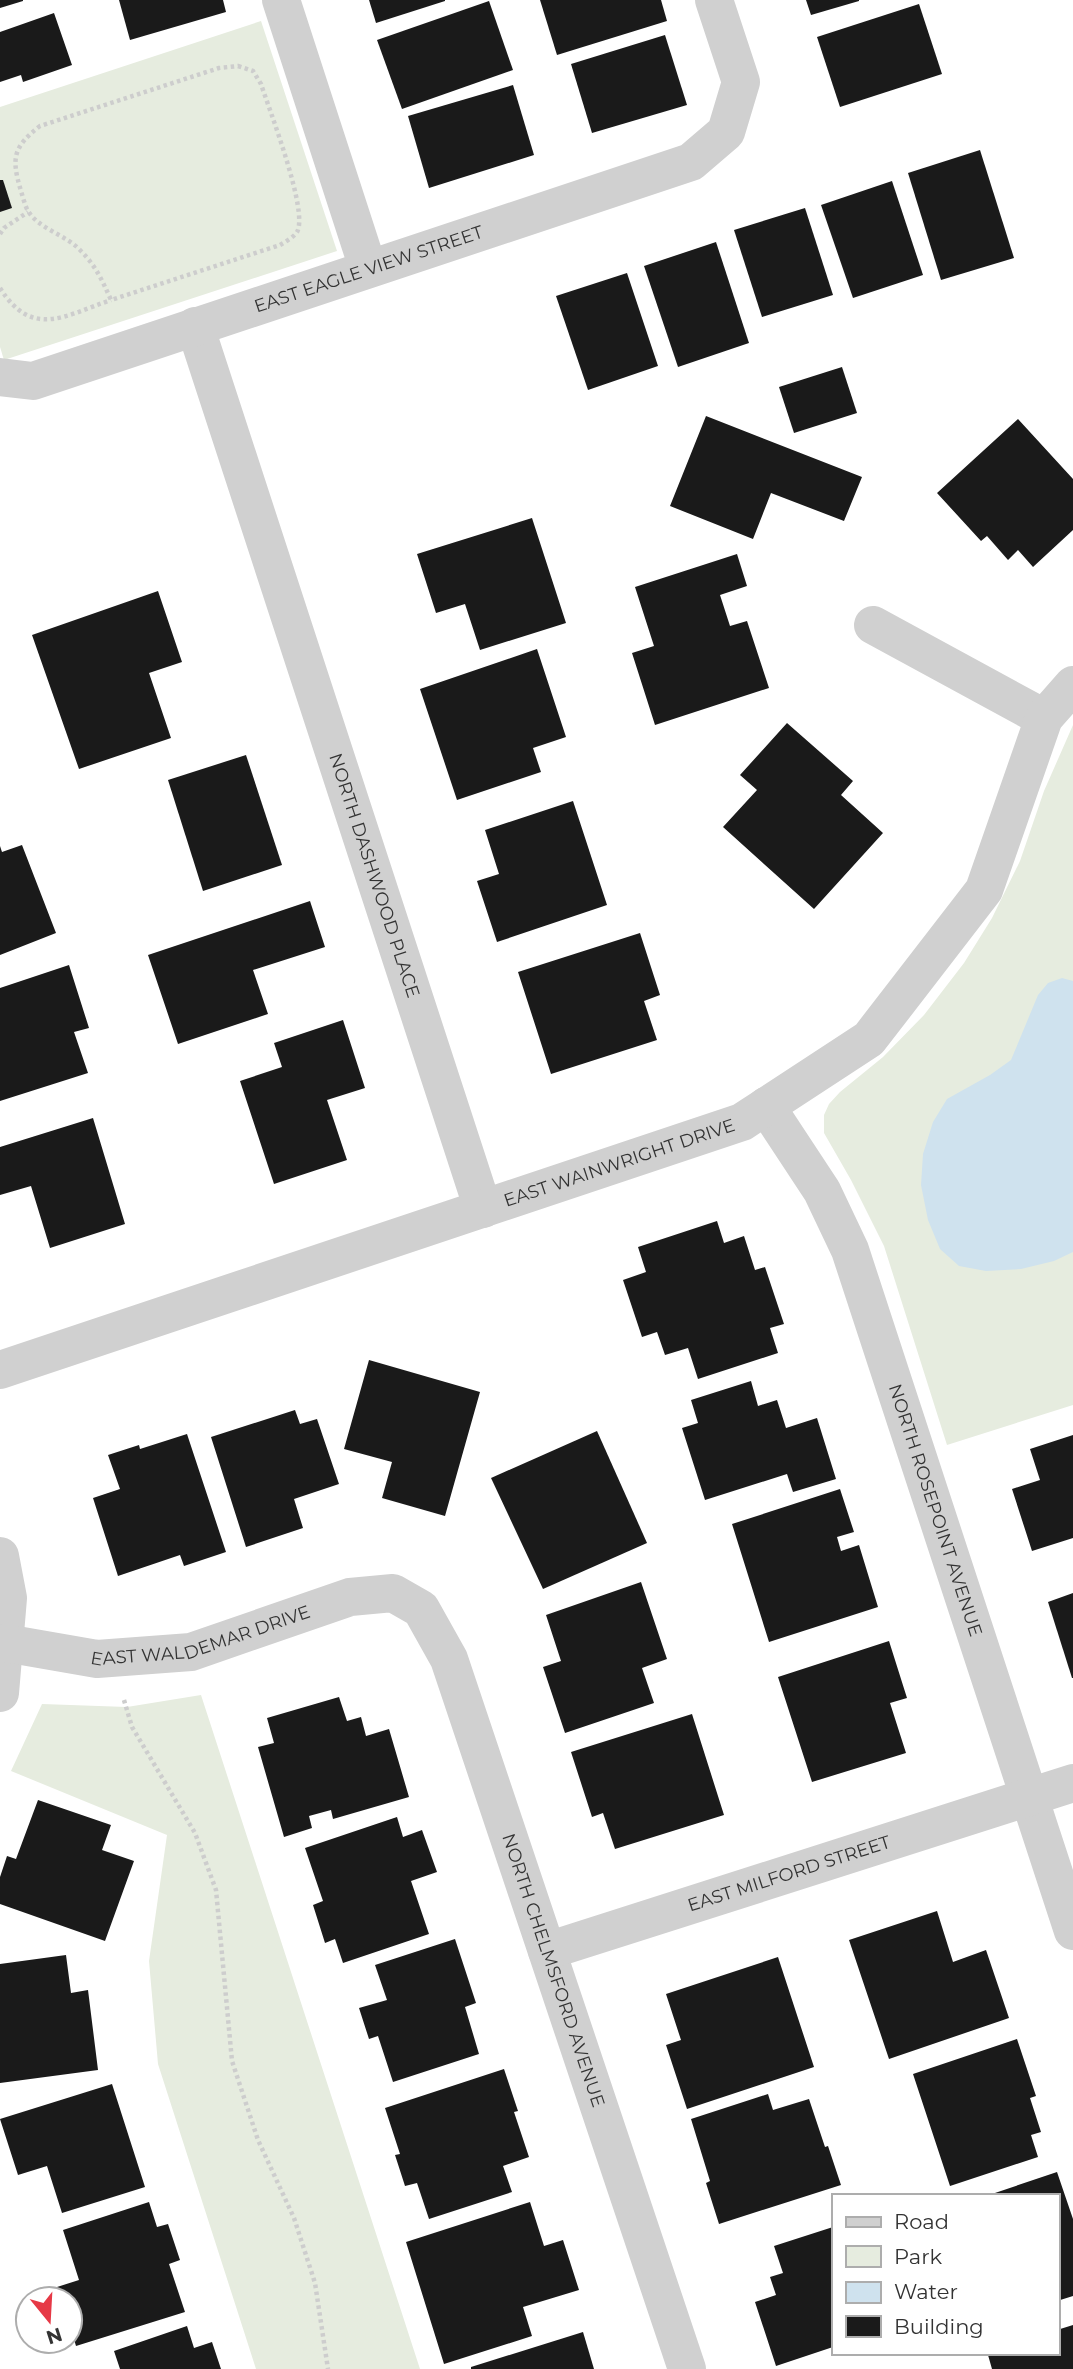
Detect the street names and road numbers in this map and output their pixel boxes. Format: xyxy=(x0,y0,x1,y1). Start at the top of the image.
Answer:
street label: EAST EAGLE VIEW STREET xyxy=(251,221,487,318)
street label: NORTH DASHWOOD PLACE xyxy=(324,751,424,1000)
street label: EAST WAINWRIGHT DRIVE xyxy=(501,1114,738,1212)
street label: NORTH ROSEPOINT AVENUE xyxy=(884,1381,987,1639)
street label: EAST WALDEMAR DRIVE xyxy=(89,1601,313,1671)
street label: NORTH CHELMSFORD AVENUE xyxy=(497,1831,609,2110)
street label: EAST MILFORD STREET xyxy=(685,1831,894,1916)

